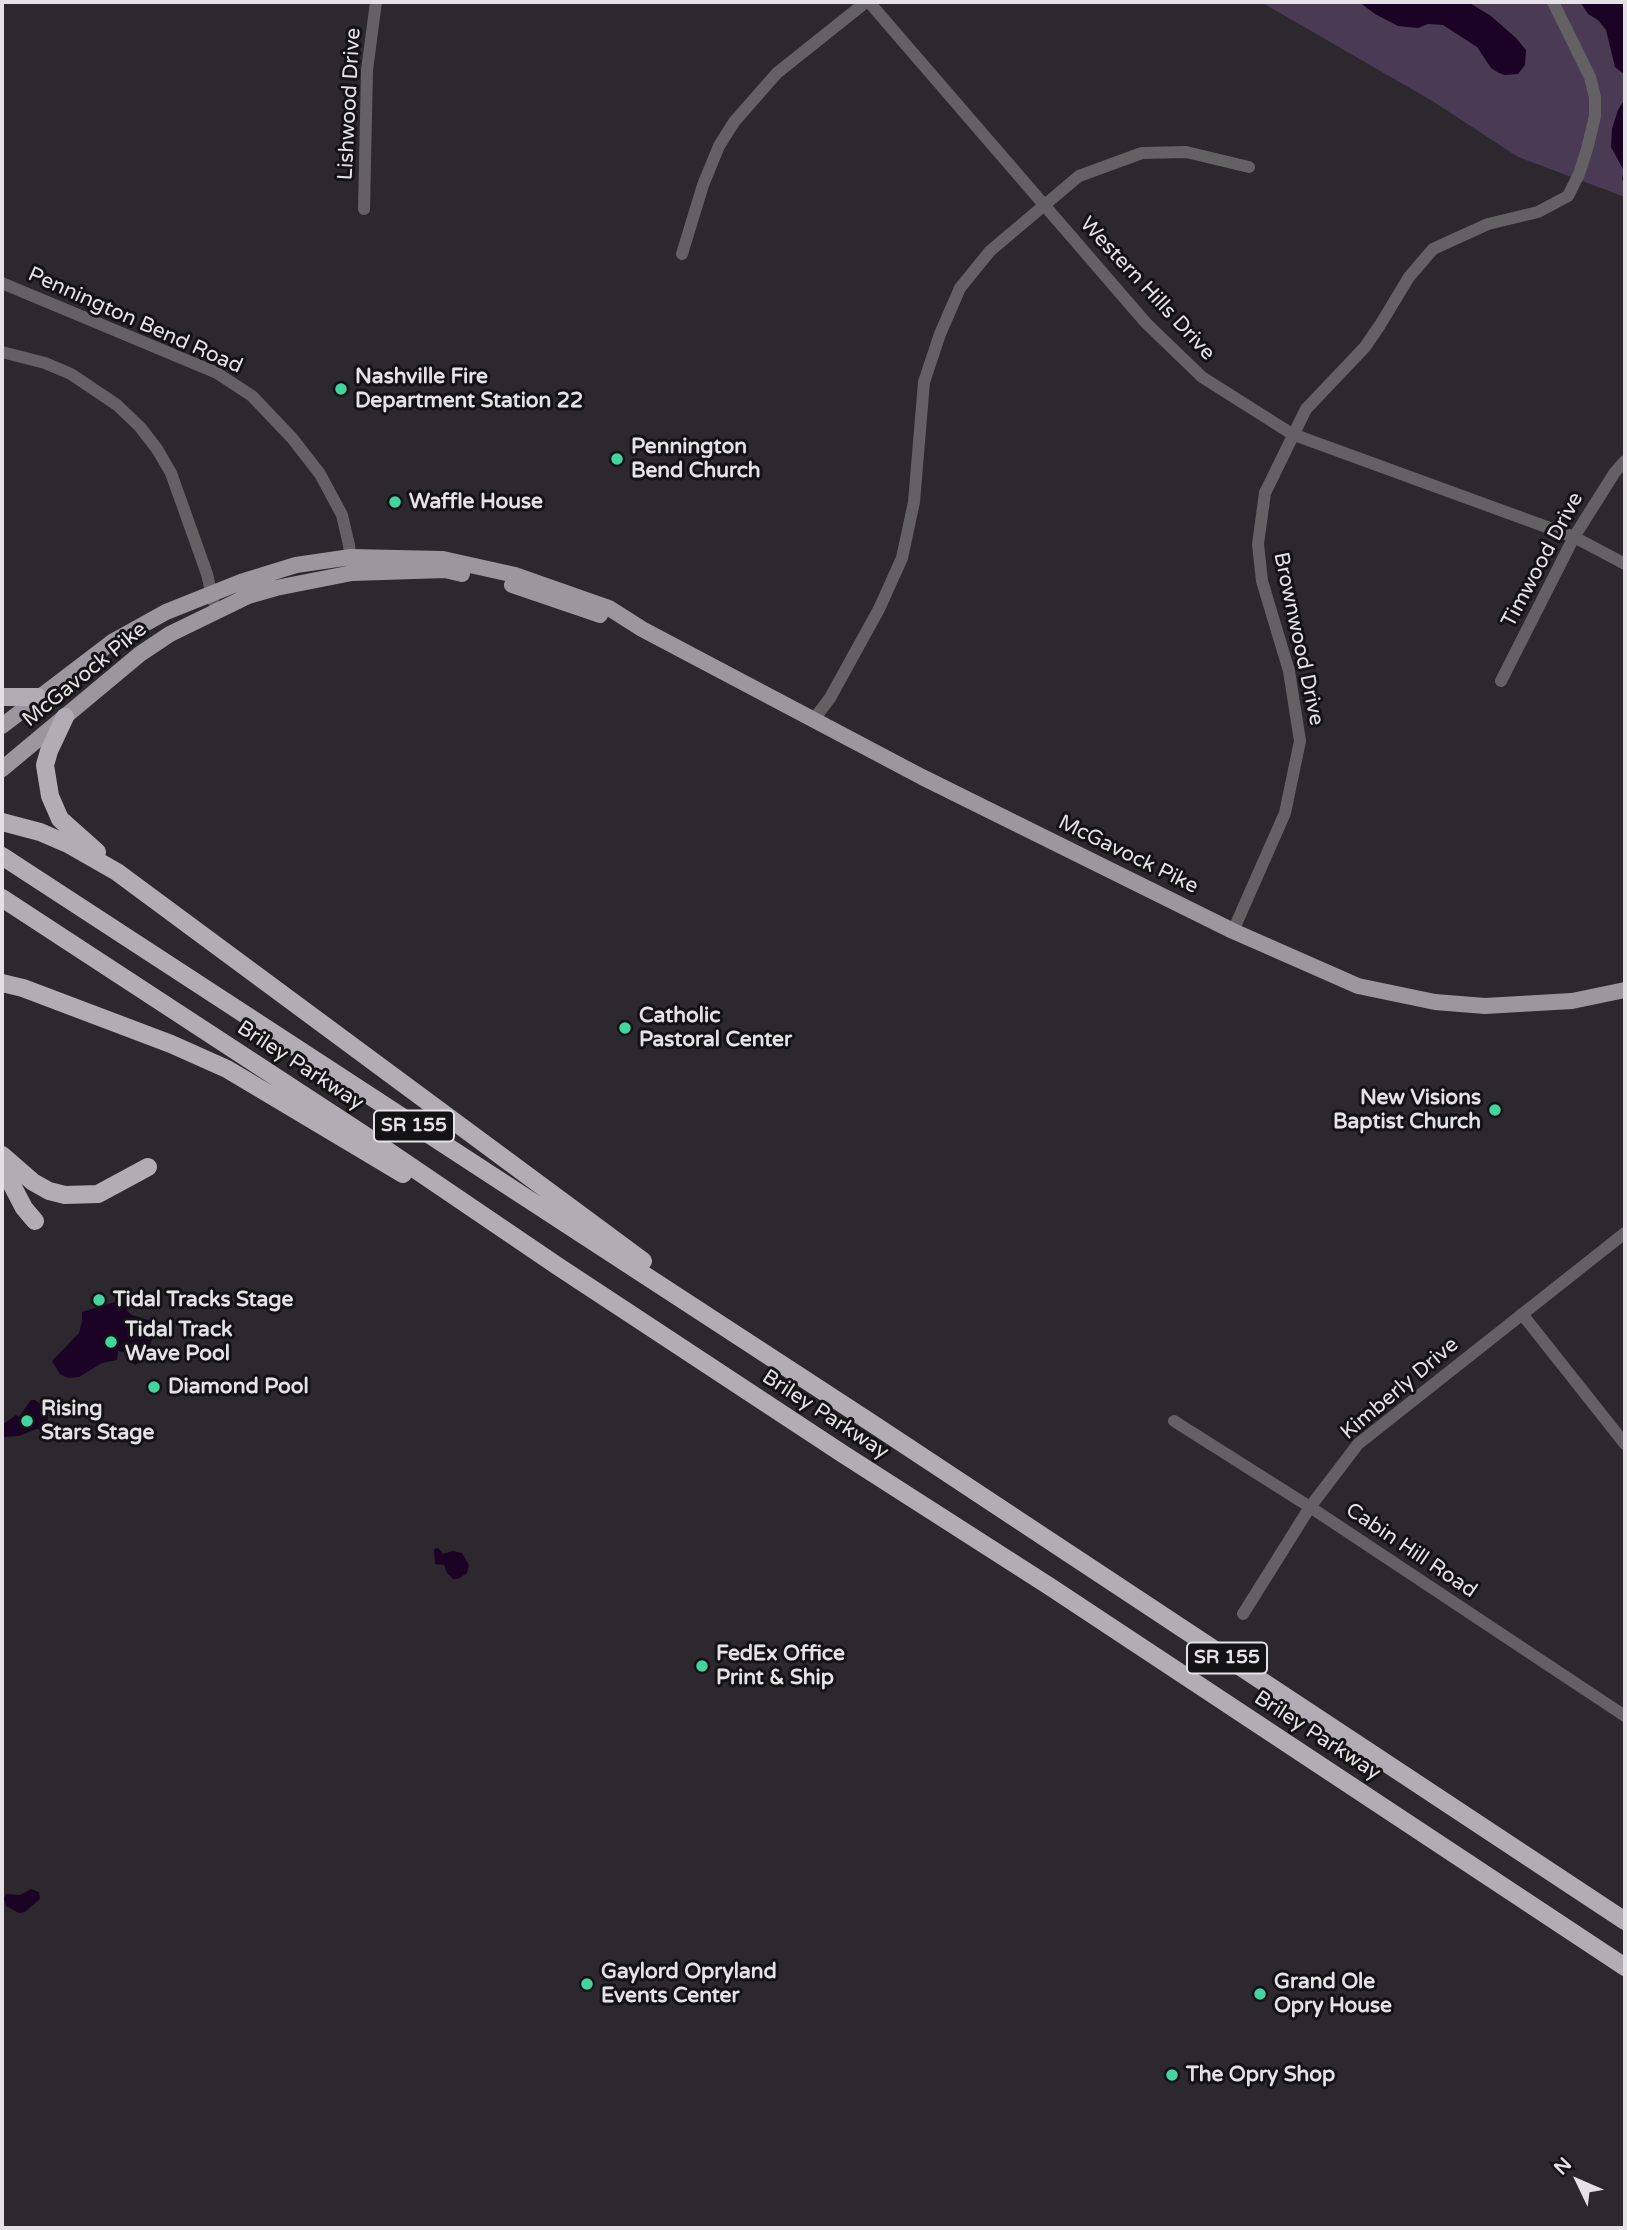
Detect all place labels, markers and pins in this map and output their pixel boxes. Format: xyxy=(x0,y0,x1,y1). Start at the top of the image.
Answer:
place label: Nashville Fire Department Station 22 xyxy=(355,364,583,414)
marker: Nashville Fire Department Station 22 xyxy=(333,381,349,397)
place label: Pennington Bend Church xyxy=(631,434,761,484)
marker: Pennington Bend Church xyxy=(609,451,625,467)
place label: Waffle House xyxy=(409,489,543,515)
marker: Waffle House xyxy=(387,494,403,510)
place label: Catholic Pastoral Center xyxy=(639,1003,792,1053)
marker: Catholic Pastoral Center xyxy=(617,1020,633,1036)
place label: New Visions Baptist Church xyxy=(1333,1085,1481,1135)
marker: New Visions Baptist Church xyxy=(1487,1102,1503,1118)
place label: Tidal Tracks Stage xyxy=(113,1287,293,1313)
marker: Tidal Tracks Stage xyxy=(91,1292,107,1308)
place label: Tidal Track Wave Pool xyxy=(125,1317,233,1367)
marker: Tidal Track Wave Pool xyxy=(103,1334,119,1350)
place label: Diamond Pool xyxy=(168,1374,309,1400)
marker: Diamond Pool xyxy=(146,1379,162,1395)
place label: Rising Stars Stage xyxy=(41,1396,154,1446)
marker: Rising Stars Stage xyxy=(19,1413,35,1429)
place label: FedEx Office Print & Ship xyxy=(716,1641,845,1691)
marker: FedEx Office Print & Ship xyxy=(694,1658,710,1674)
place label: Gaylord Opryland Events Center xyxy=(601,1959,777,2009)
place label: Grand Ole Opry House xyxy=(1274,1969,1392,2019)
marker: Gaylord Opryland Events Center xyxy=(579,1976,595,1992)
marker: Grand Ole Opry House xyxy=(1252,1986,1268,2002)
place label: The Opry Shop xyxy=(1186,2062,1335,2088)
marker: The Opry Shop xyxy=(1164,2067,1180,2083)

